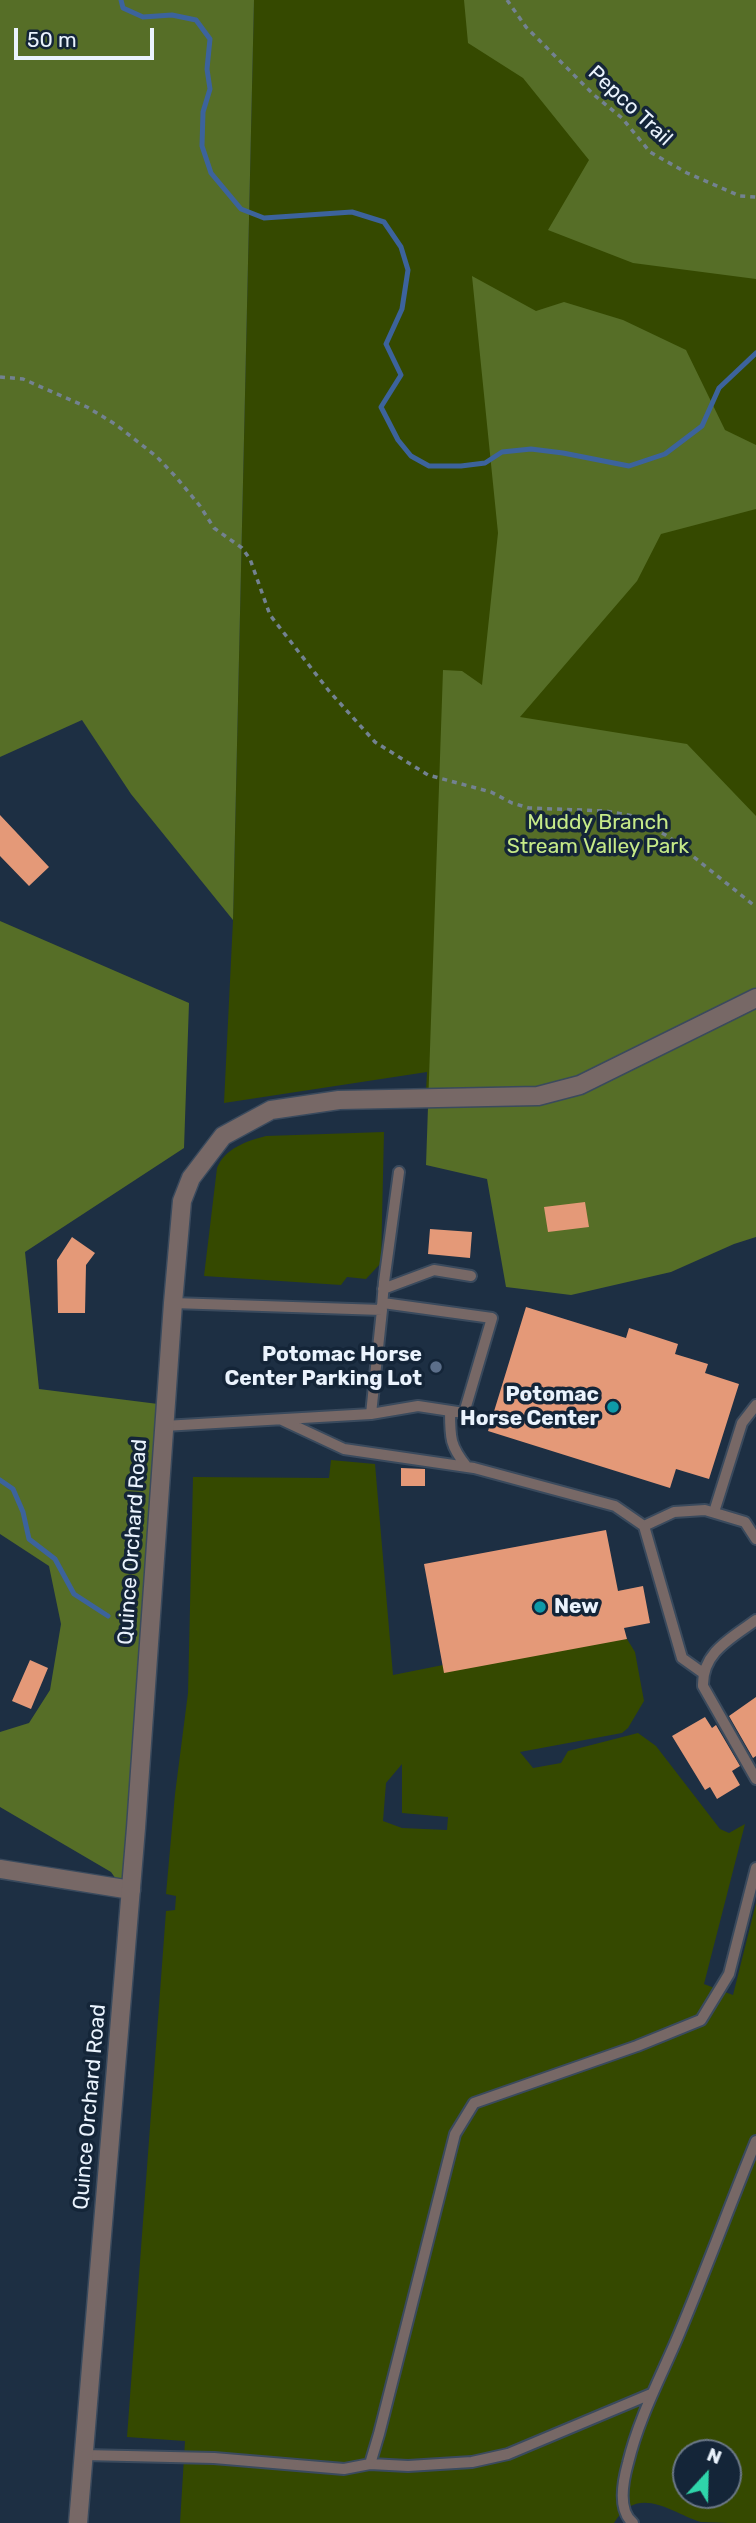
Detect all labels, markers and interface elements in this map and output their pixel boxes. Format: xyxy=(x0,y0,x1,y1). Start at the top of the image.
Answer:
scale bar xyxy=(18,14,158,58)
text: 50 m xyxy=(27,27,77,52)
street label: Pepco Trail xyxy=(582,60,678,152)
park label: Muddy Branch Stream Valley Park xyxy=(507,810,689,860)
place label: Potomac Horse Center Parking Lot xyxy=(225,1342,422,1392)
marker: Potomac Horse Center Parking Lot xyxy=(428,1359,444,1375)
place label: Potomac Horse Center xyxy=(460,1382,599,1432)
marker: Potomac Horse Center xyxy=(605,1399,621,1415)
street label: Quince Orchard Road xyxy=(113,1438,153,1646)
place label: New xyxy=(554,1594,599,1620)
marker: New xyxy=(532,1599,548,1615)
street label: Quince Orchard Road xyxy=(68,2003,112,2211)
north arrow xyxy=(672,2439,742,2509)
text: N xyxy=(704,2443,725,2469)

